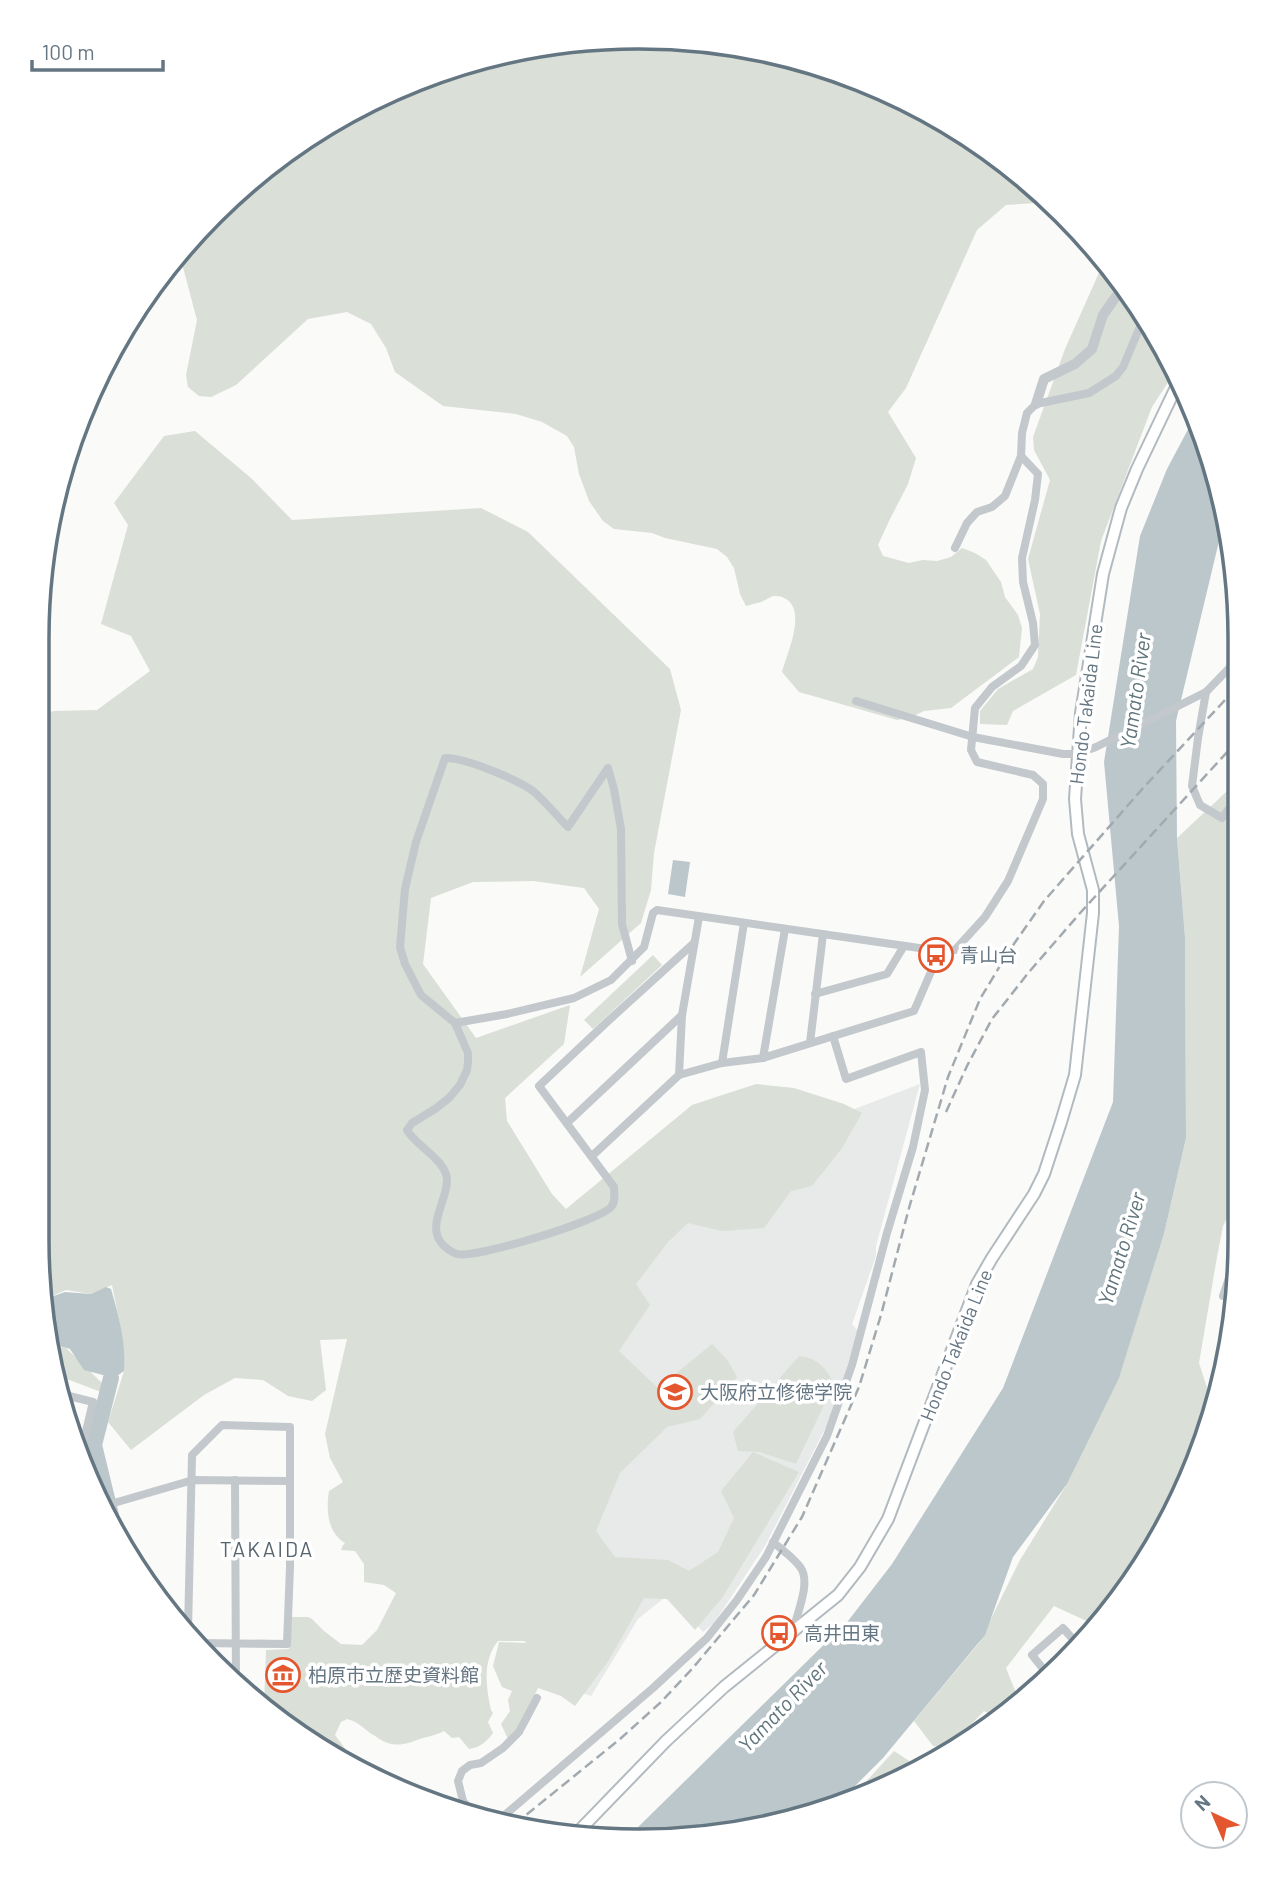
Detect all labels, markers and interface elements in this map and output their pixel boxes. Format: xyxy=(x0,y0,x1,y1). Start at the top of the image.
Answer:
scale bar xyxy=(32,28,163,72)
text: 100 m xyxy=(42,39,95,64)
street label: Hondo Takaida Line xyxy=(1064,622,1107,785)
water label: Yamato River xyxy=(1114,631,1155,750)
bus stop icon: 青山台 xyxy=(917,936,955,974)
place label: 青山台 xyxy=(960,943,1017,966)
water label: Yamato River xyxy=(1092,1189,1150,1308)
street label: Hondo Takaida Line xyxy=(915,1266,996,1424)
school or university icon: 大阪府立修徳学院 xyxy=(656,1373,694,1411)
place label: 大阪府立修徳学院 xyxy=(700,1380,852,1403)
district label: TAKAIDA xyxy=(220,1536,314,1561)
bus stop icon: 高井田東 xyxy=(760,1614,798,1652)
place label: 高井田東 xyxy=(804,1621,880,1644)
water label: Yamato River xyxy=(732,1655,832,1757)
museum icon: 柏原市立歴史資料館 xyxy=(264,1656,302,1694)
place label: 柏原市立歴史資料館 xyxy=(308,1663,479,1686)
north arrow xyxy=(1179,1780,1249,1850)
text: N xyxy=(1189,1790,1214,1815)

